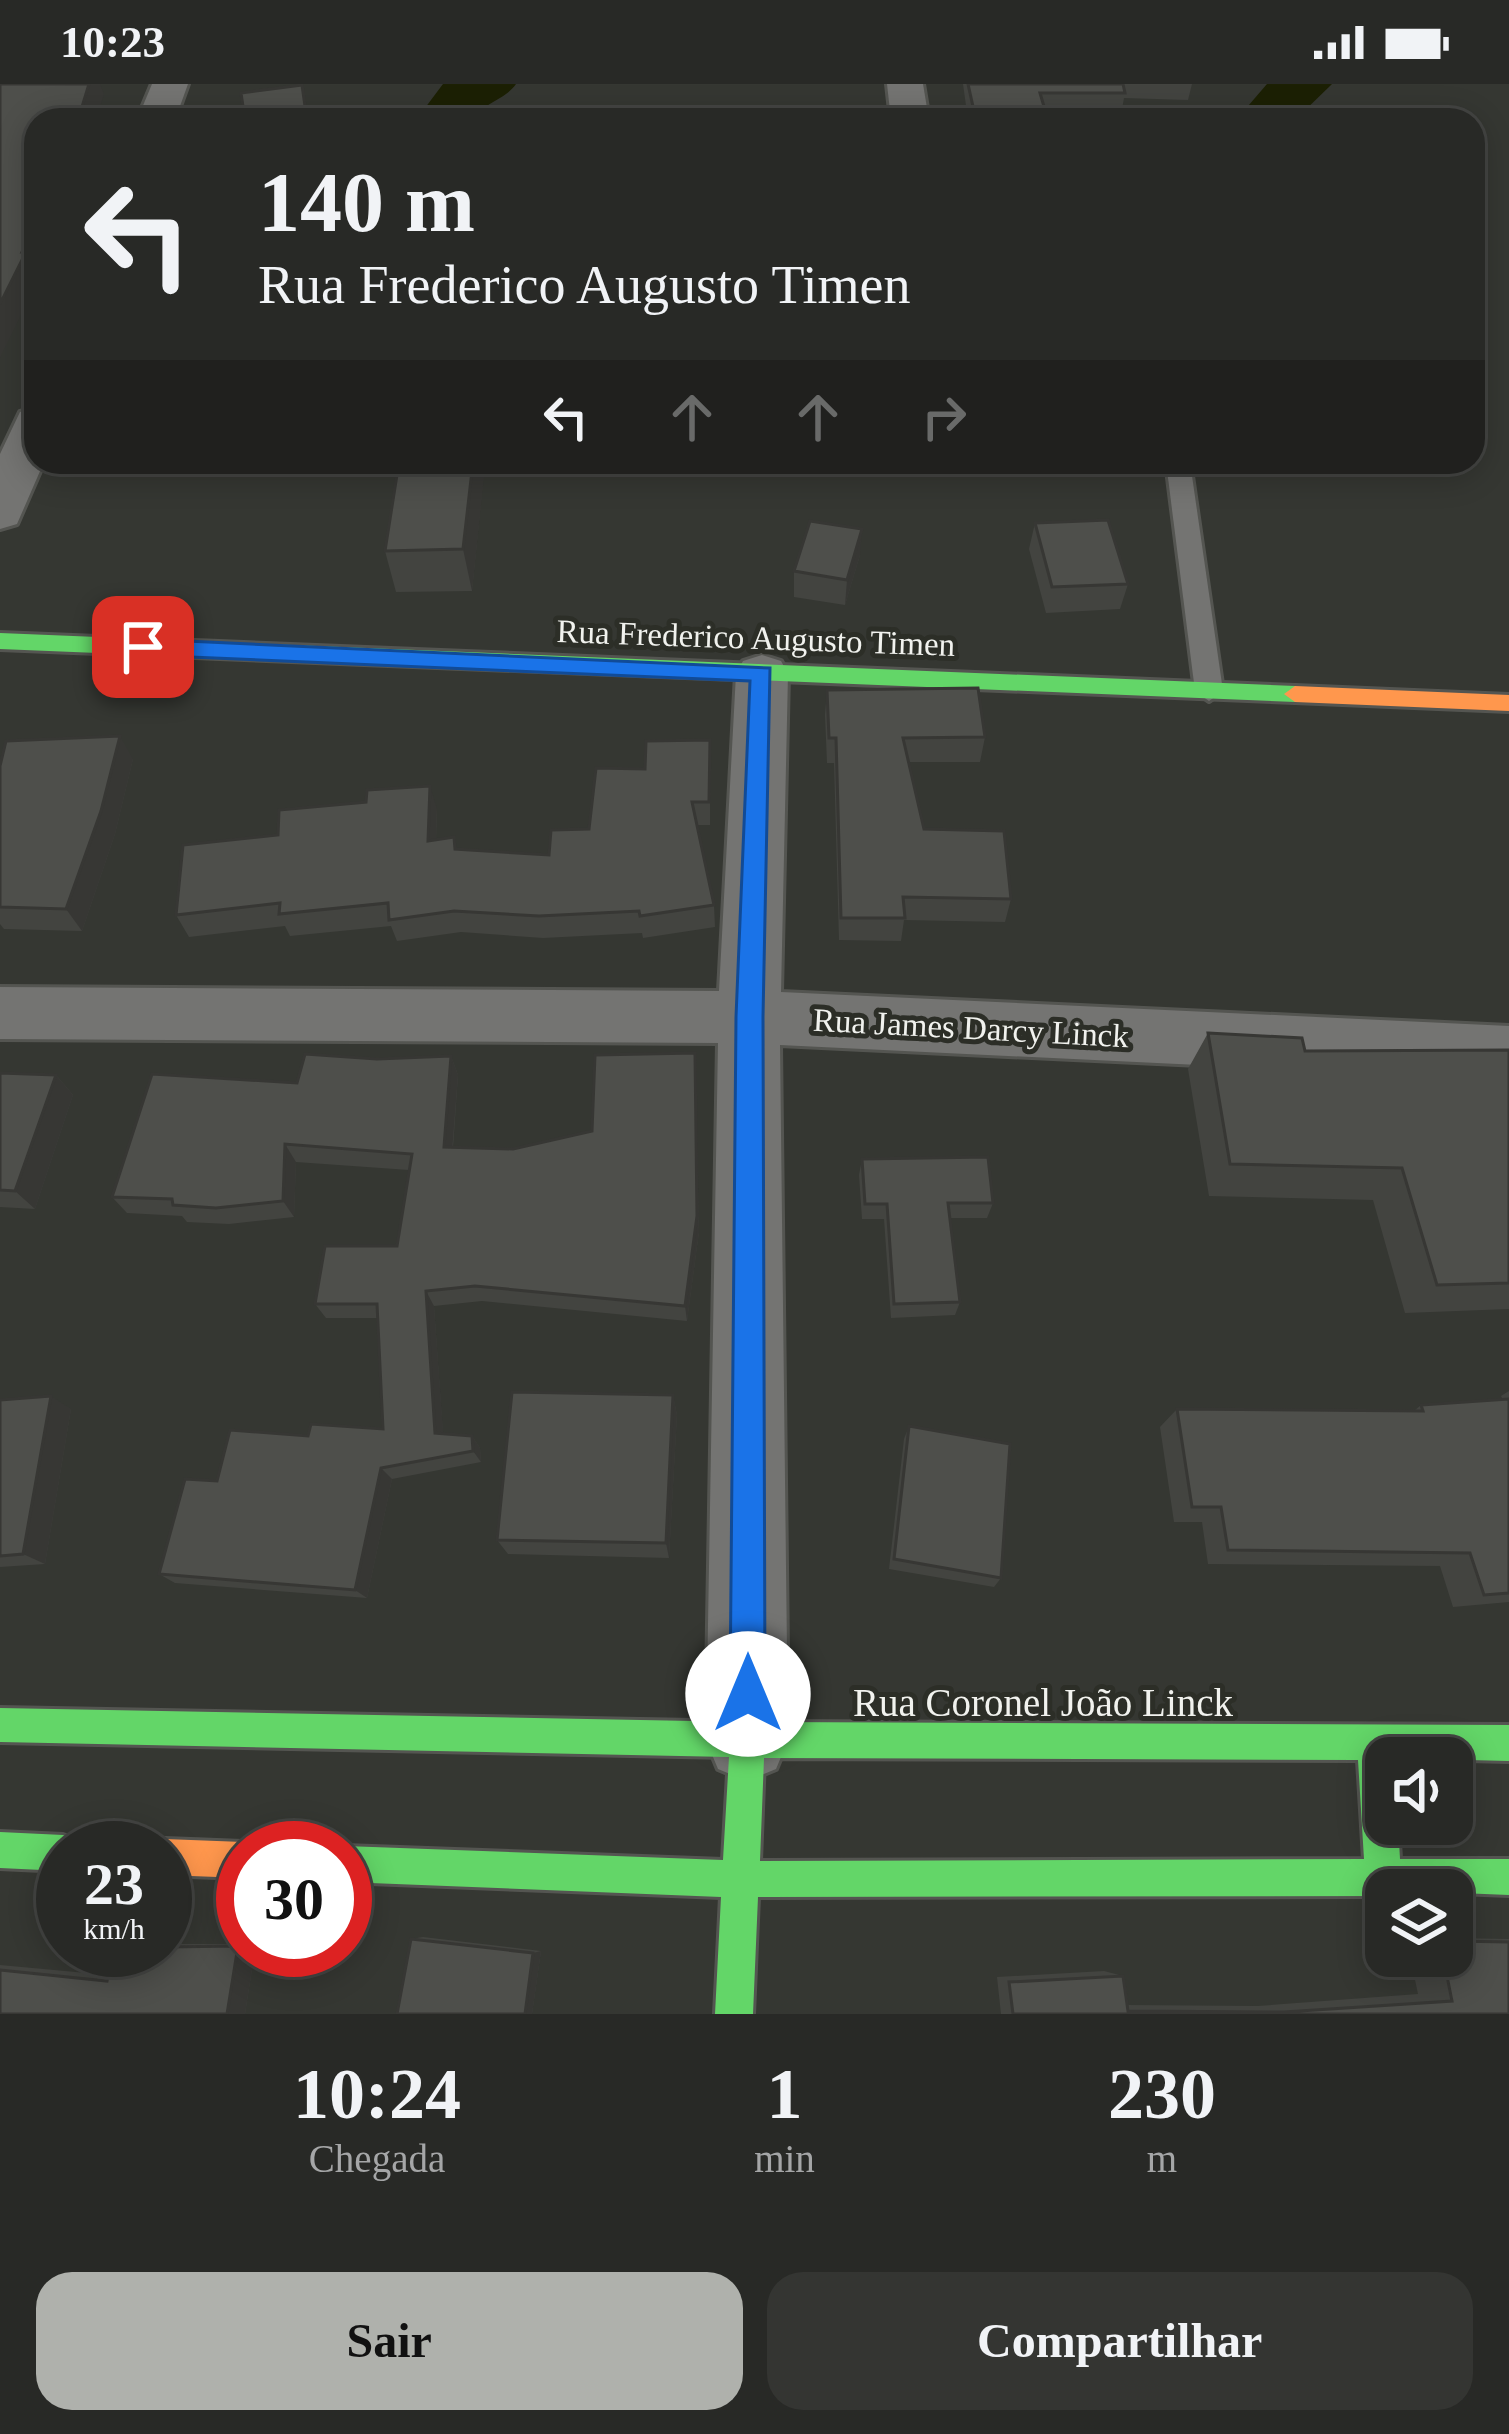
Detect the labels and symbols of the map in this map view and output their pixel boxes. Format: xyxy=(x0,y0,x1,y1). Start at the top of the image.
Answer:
pin xyxy=(92,596,194,698)
street label: Rua Frederico Augusto Timen xyxy=(556,613,956,663)
street label: Rua James Darcy Linck xyxy=(812,1002,1130,1054)
position arrow xyxy=(685,1631,811,1757)
street label: Rua Coronel João Linck xyxy=(853,1681,1234,1724)
speed limit sign: 30 xyxy=(216,1821,372,1977)

